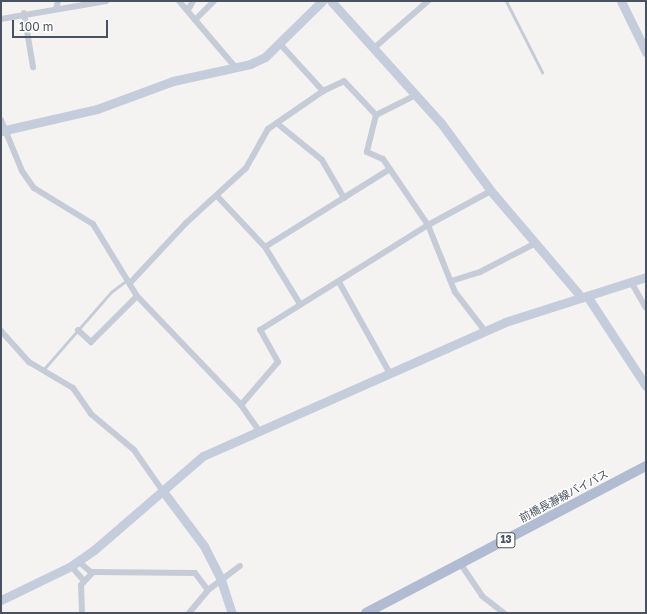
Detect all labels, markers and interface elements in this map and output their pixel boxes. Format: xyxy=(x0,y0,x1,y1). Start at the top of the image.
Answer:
scale bar xyxy=(14,12,110,38)
text: 100 m xyxy=(19,19,53,34)
street label: 前橋長瀞線バイパス xyxy=(517,467,611,525)
road number: 13 xyxy=(496,532,516,548)

